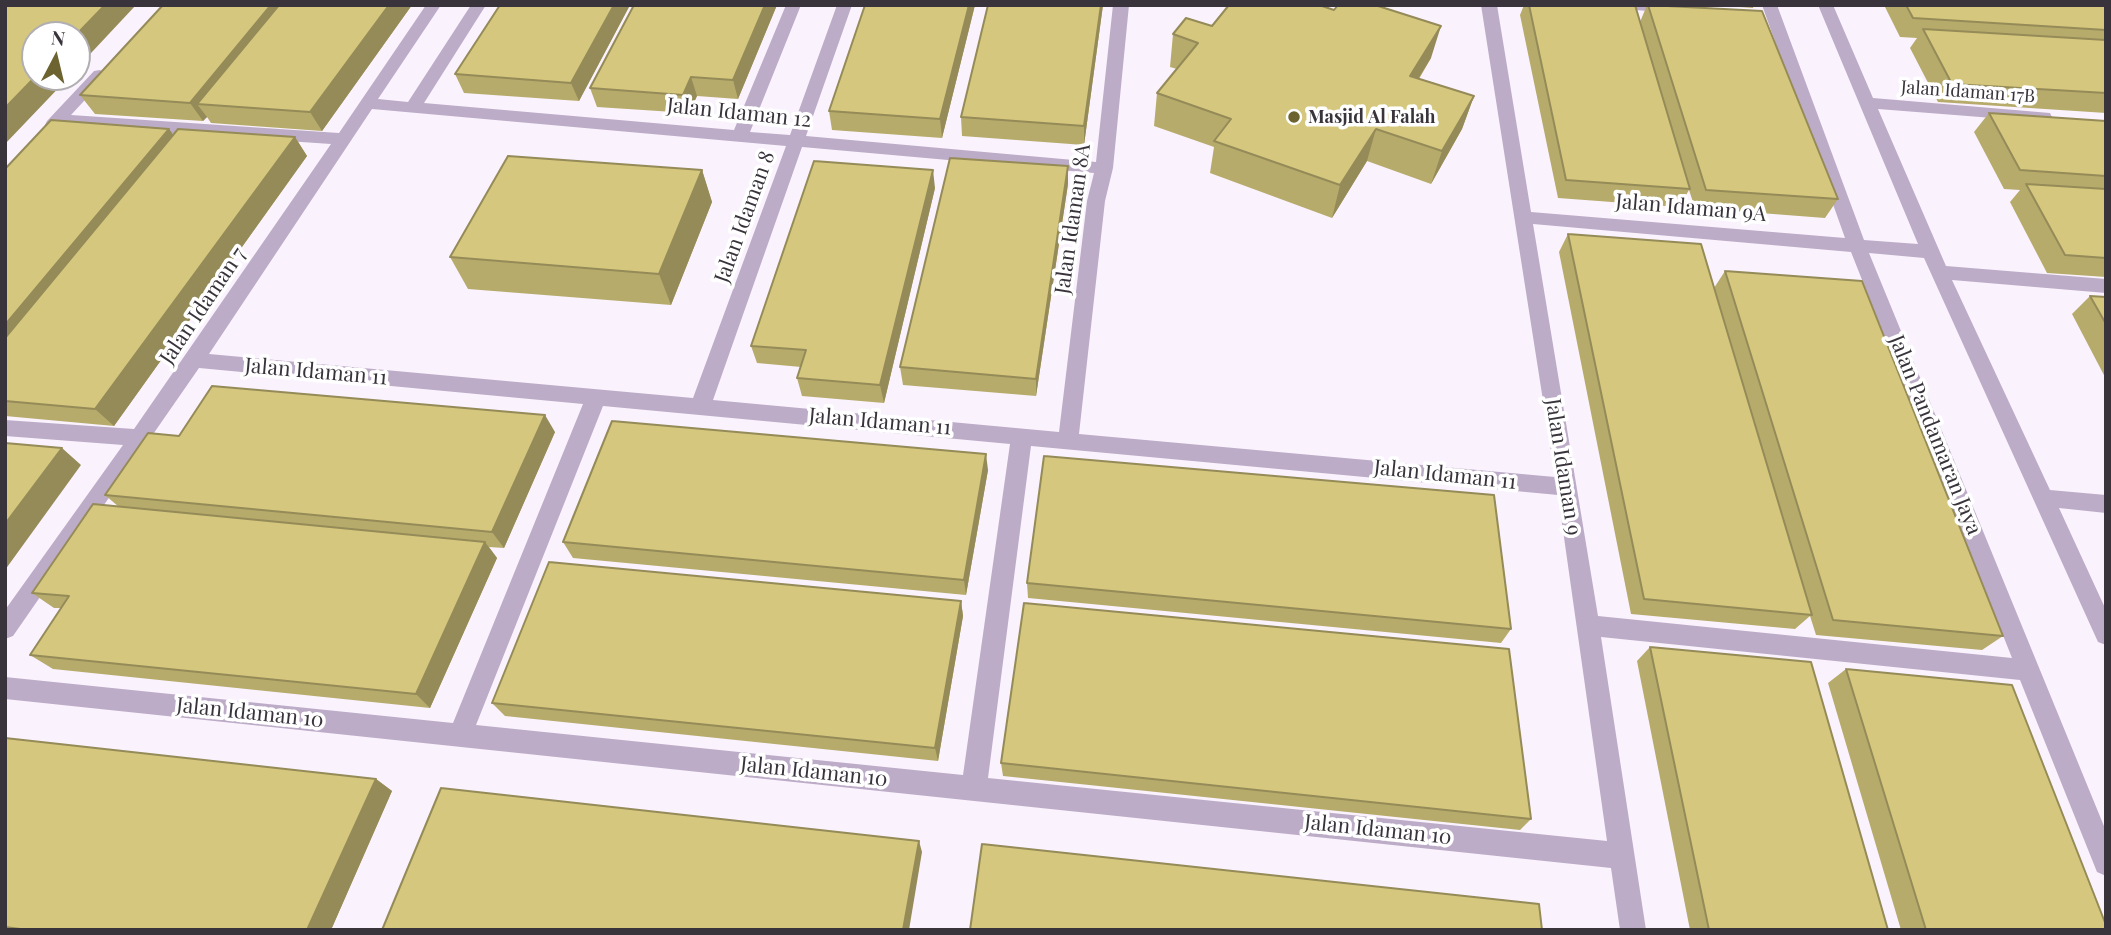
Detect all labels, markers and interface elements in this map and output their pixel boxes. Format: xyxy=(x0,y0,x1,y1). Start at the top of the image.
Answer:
north arrow xyxy=(21,21,91,91)
text: N xyxy=(50,23,67,51)
street label: Jalan Idaman 17B xyxy=(1900,77,2036,107)
street label: Jalan Idaman 12 xyxy=(665,93,813,133)
place label: Masjid Al Falah xyxy=(1308,106,1436,128)
marker: Masjid Al Falah xyxy=(1286,109,1302,125)
street label: Jalan Idaman 8A xyxy=(1050,142,1096,296)
street label: Jalan Idaman 8 xyxy=(710,148,780,286)
street label: Jalan Idaman 9A xyxy=(1615,189,1767,227)
street label: Jalan Idaman 7 xyxy=(155,243,251,369)
street label: Jalan Pandamaran Jaya xyxy=(1883,331,1987,539)
street label: Jalan Idaman 11 xyxy=(244,353,388,391)
street label: Jalan Idaman 9 xyxy=(1540,397,1586,537)
street label: Jalan Idaman 11 xyxy=(808,403,952,441)
street label: Jalan Idaman 11 xyxy=(1373,455,1517,495)
street label: Jalan Idaman 10 xyxy=(175,693,325,733)
street label: Jalan Idaman 10 xyxy=(739,752,889,792)
street label: Jalan Idaman 10 xyxy=(1303,810,1453,850)

